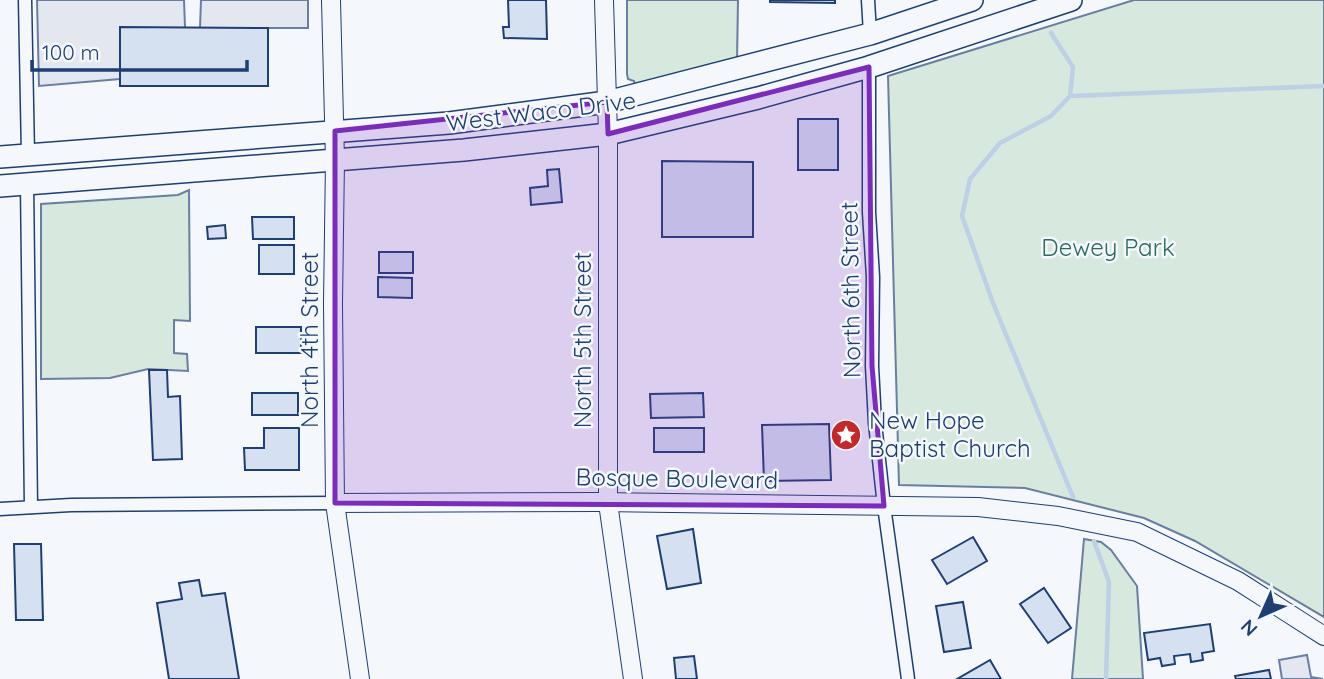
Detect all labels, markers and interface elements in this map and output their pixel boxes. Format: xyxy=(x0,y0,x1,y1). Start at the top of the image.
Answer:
scale bar xyxy=(32,28,247,72)
text: 100 m xyxy=(42,39,100,65)
street label: West Waco Drive xyxy=(444,84,638,138)
street label: North 6th Street xyxy=(833,202,867,378)
park label: Dewey Park xyxy=(1041,232,1175,262)
street label: North 4th Street xyxy=(294,252,324,428)
street label: North 5th Street xyxy=(567,252,597,428)
place label: New Hope Baptist Church xyxy=(869,405,1031,463)
place icon: New Hope Baptist Church xyxy=(829,418,863,452)
street label: Bosque Boulevard xyxy=(575,461,779,495)
north arrow xyxy=(1226,581,1296,651)
text: N xyxy=(1236,615,1262,641)

